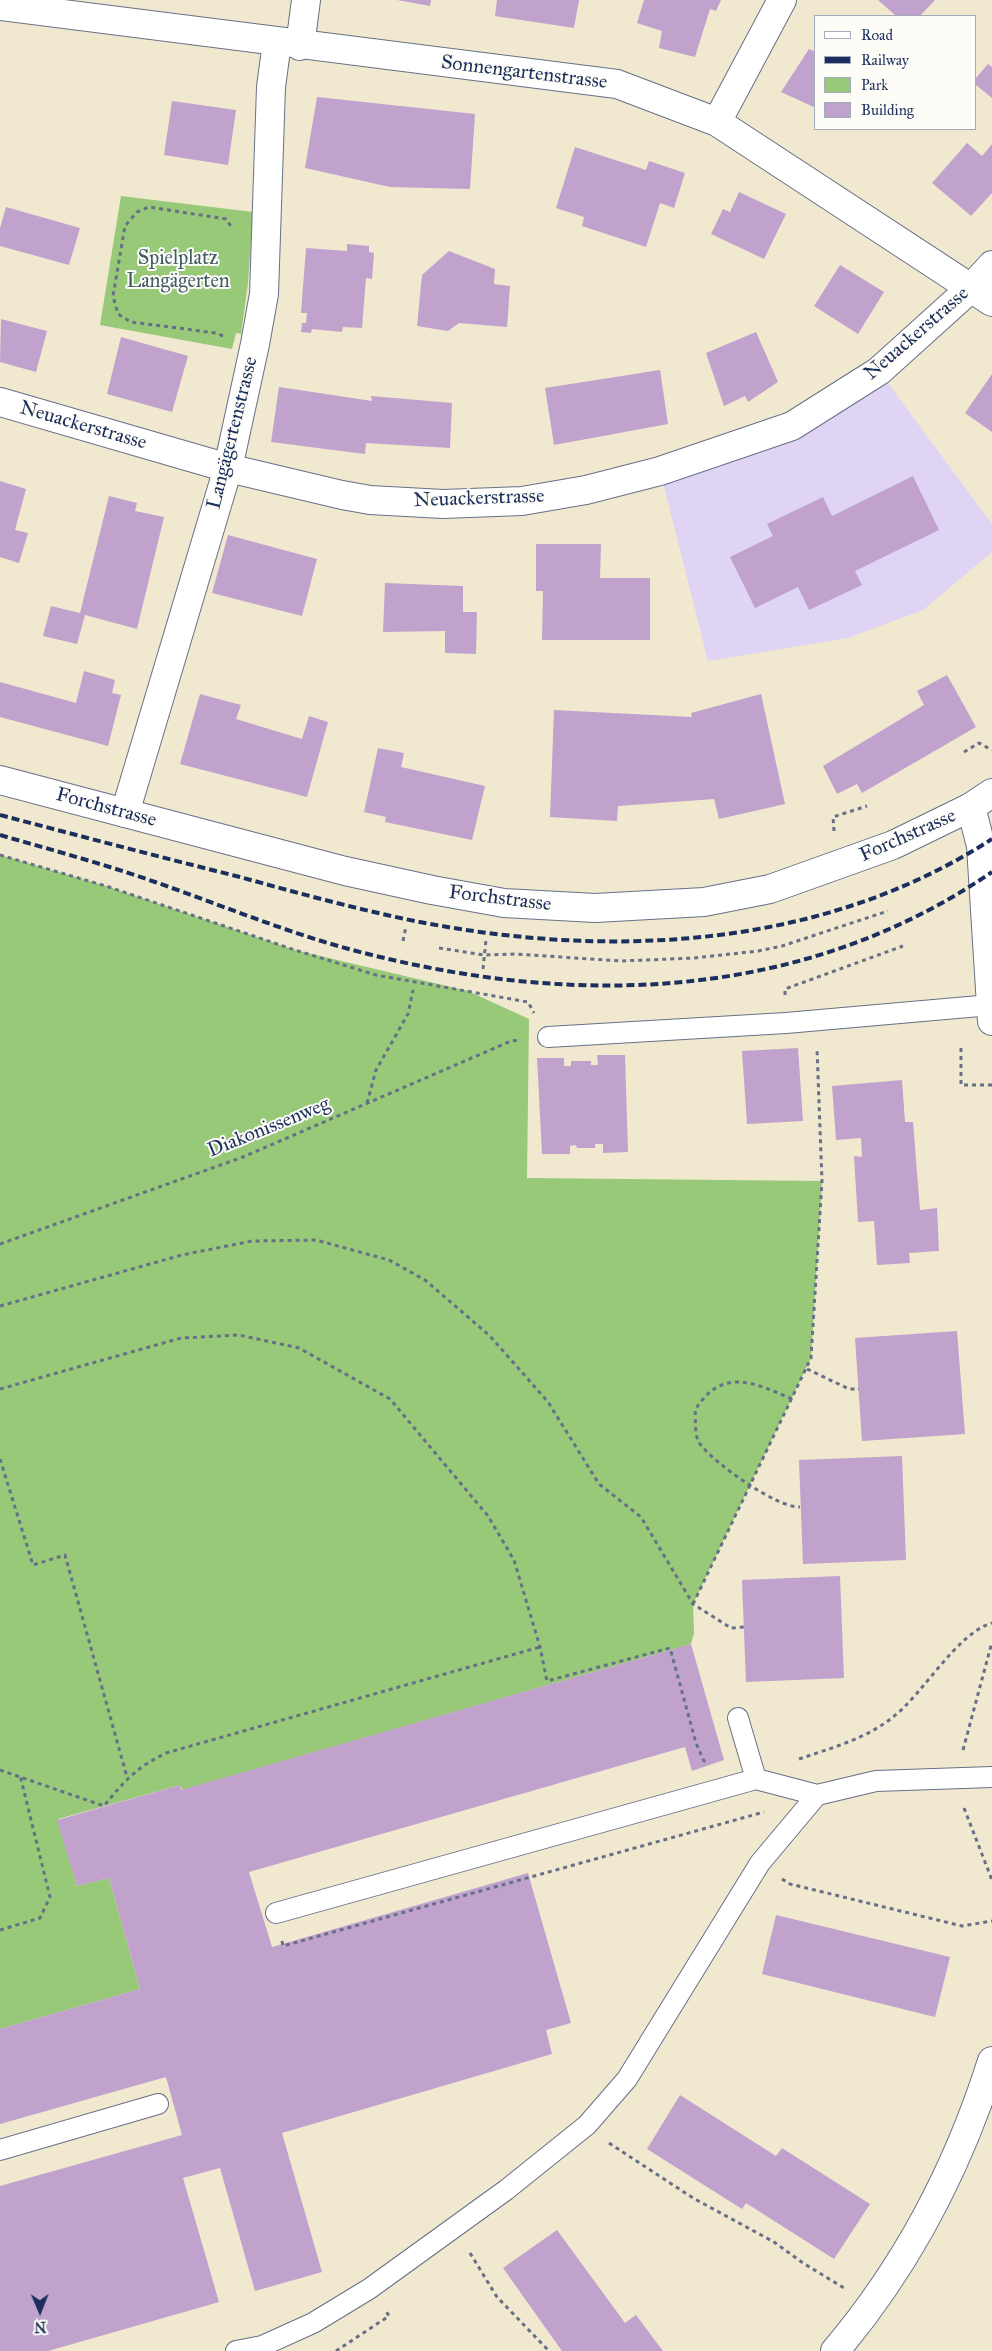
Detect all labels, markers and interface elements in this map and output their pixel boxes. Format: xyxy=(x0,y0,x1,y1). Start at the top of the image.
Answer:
legend xyxy=(814,15,977,130)
text: Road xyxy=(861,26,893,44)
street label: Sonnengartenstrasse xyxy=(440,51,608,95)
text: Railway xyxy=(861,51,909,69)
text: Park xyxy=(861,76,888,94)
text: Building xyxy=(861,101,914,119)
park label: Spielplatz Langägerten xyxy=(126,247,230,294)
street label: Neuackerstrasse xyxy=(860,282,974,386)
street label: Langägertenstrasse xyxy=(202,354,264,512)
street label: Neuackerstrasse xyxy=(17,396,149,456)
street label: Neuackerstrasse xyxy=(413,485,545,513)
street label: Forchstrasse xyxy=(53,783,159,833)
street label: Forchstrasse xyxy=(856,804,960,868)
street label: Forchstrasse xyxy=(447,881,553,917)
street label: Diakonissenweg xyxy=(204,1093,334,1163)
north arrow xyxy=(15,2286,65,2336)
text: N xyxy=(34,2318,46,2335)

